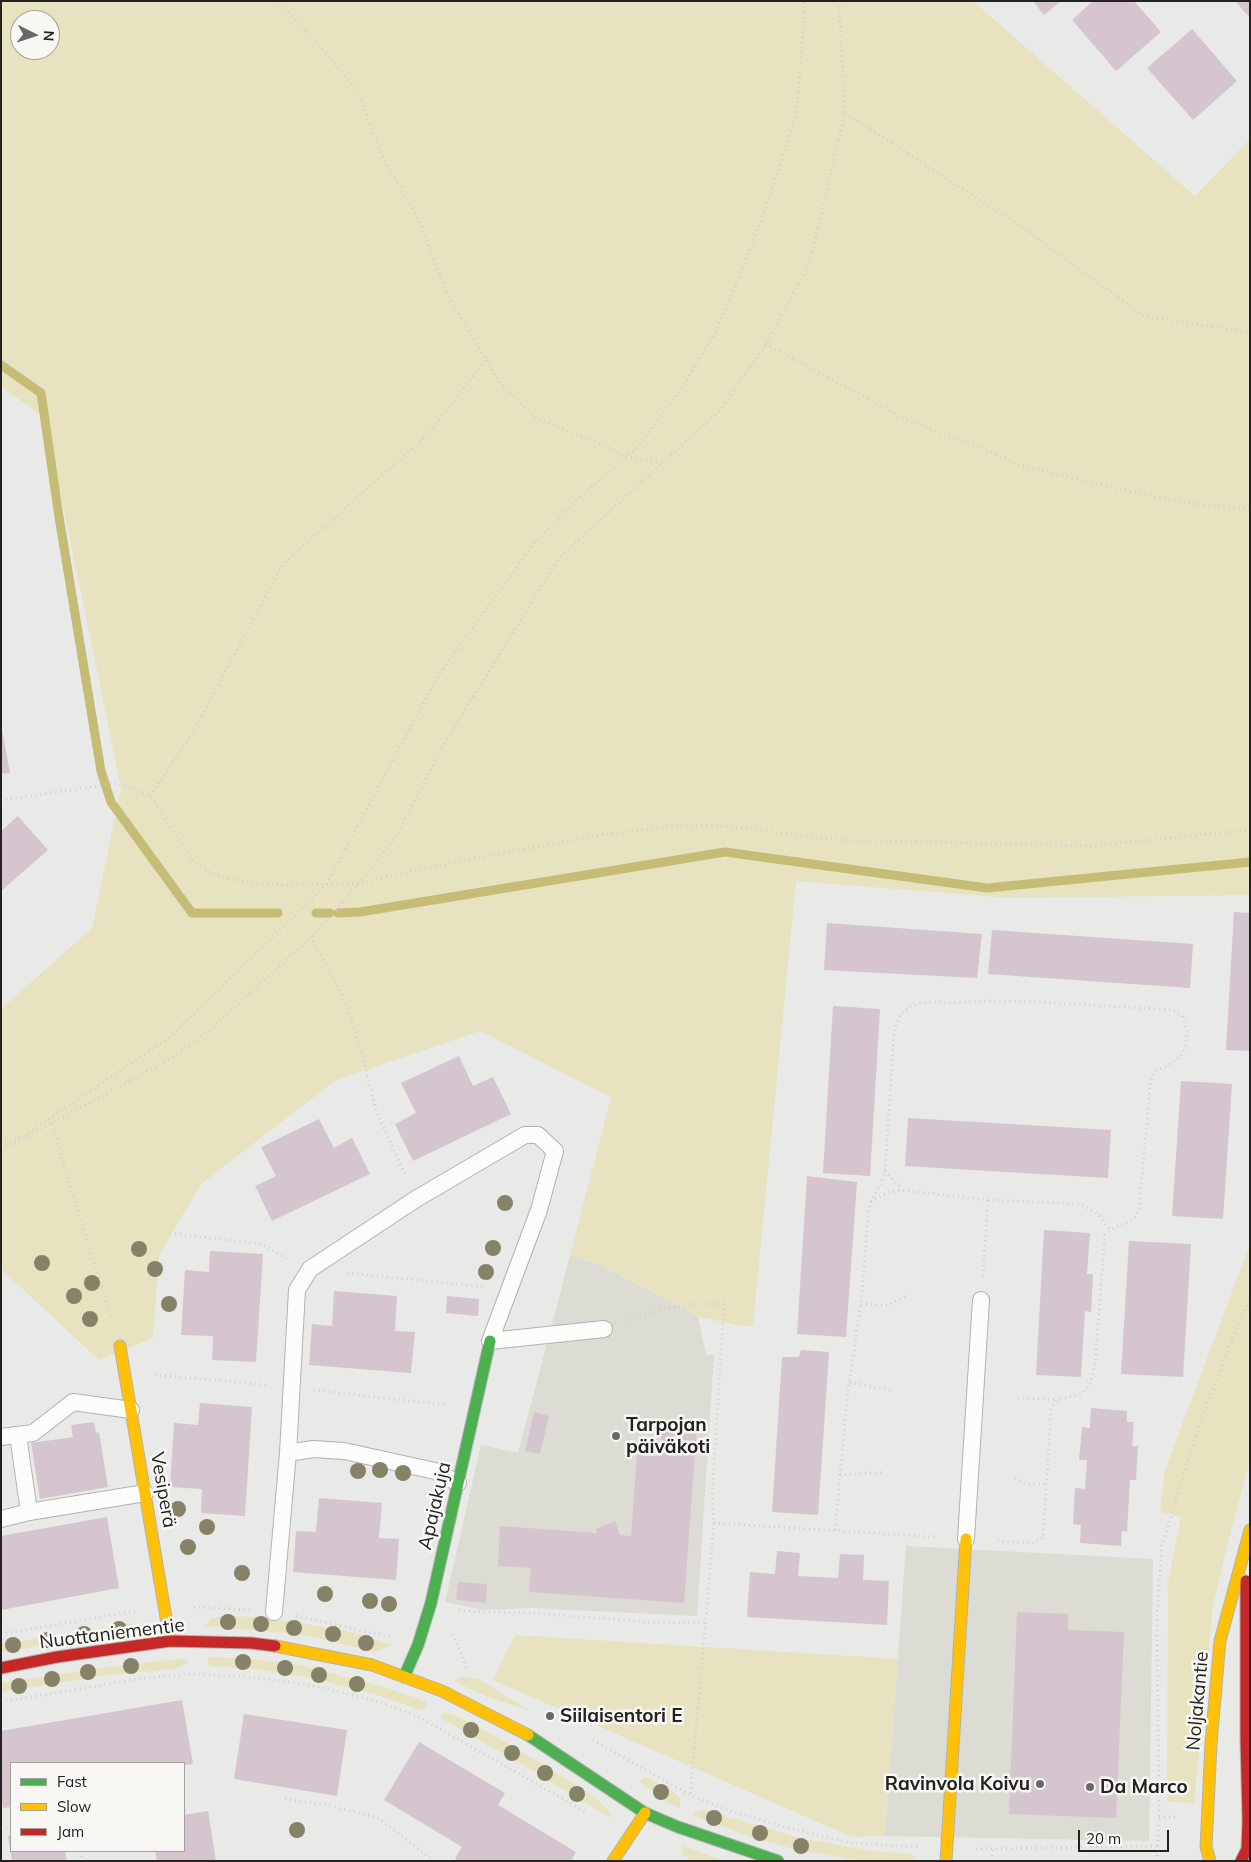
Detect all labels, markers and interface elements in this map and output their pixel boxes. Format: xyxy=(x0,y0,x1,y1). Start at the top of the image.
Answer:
north arrow xyxy=(10,10,60,60)
text: N xyxy=(40,30,58,42)
place label: Tarpojan päiväkoti xyxy=(626,1414,710,1458)
marker: Tarpojan päiväkoti xyxy=(610,1430,622,1442)
street label: Vesiperä xyxy=(145,1450,181,1530)
street label: Apajakuja xyxy=(414,1460,456,1552)
street label: Nuottaniementie xyxy=(38,1614,186,1654)
street label: Noljakantie xyxy=(1182,1651,1214,1751)
place label: Siilaisentori E xyxy=(560,1705,683,1727)
marker: Siilaisentori E xyxy=(544,1710,556,1722)
legend xyxy=(10,1762,185,1852)
text: Fast xyxy=(57,1772,87,1791)
place label: Ravinvola Koivu xyxy=(885,1773,1030,1795)
place label: Da Marco xyxy=(1100,1776,1188,1798)
marker: Ravinvola Koivu xyxy=(1034,1778,1046,1790)
marker: Da Marco xyxy=(1084,1781,1096,1793)
text: Slow xyxy=(57,1797,91,1816)
scale bar xyxy=(1081,1820,1172,1852)
text: Jam xyxy=(57,1822,84,1841)
text: 20 m xyxy=(1086,1829,1121,1848)

